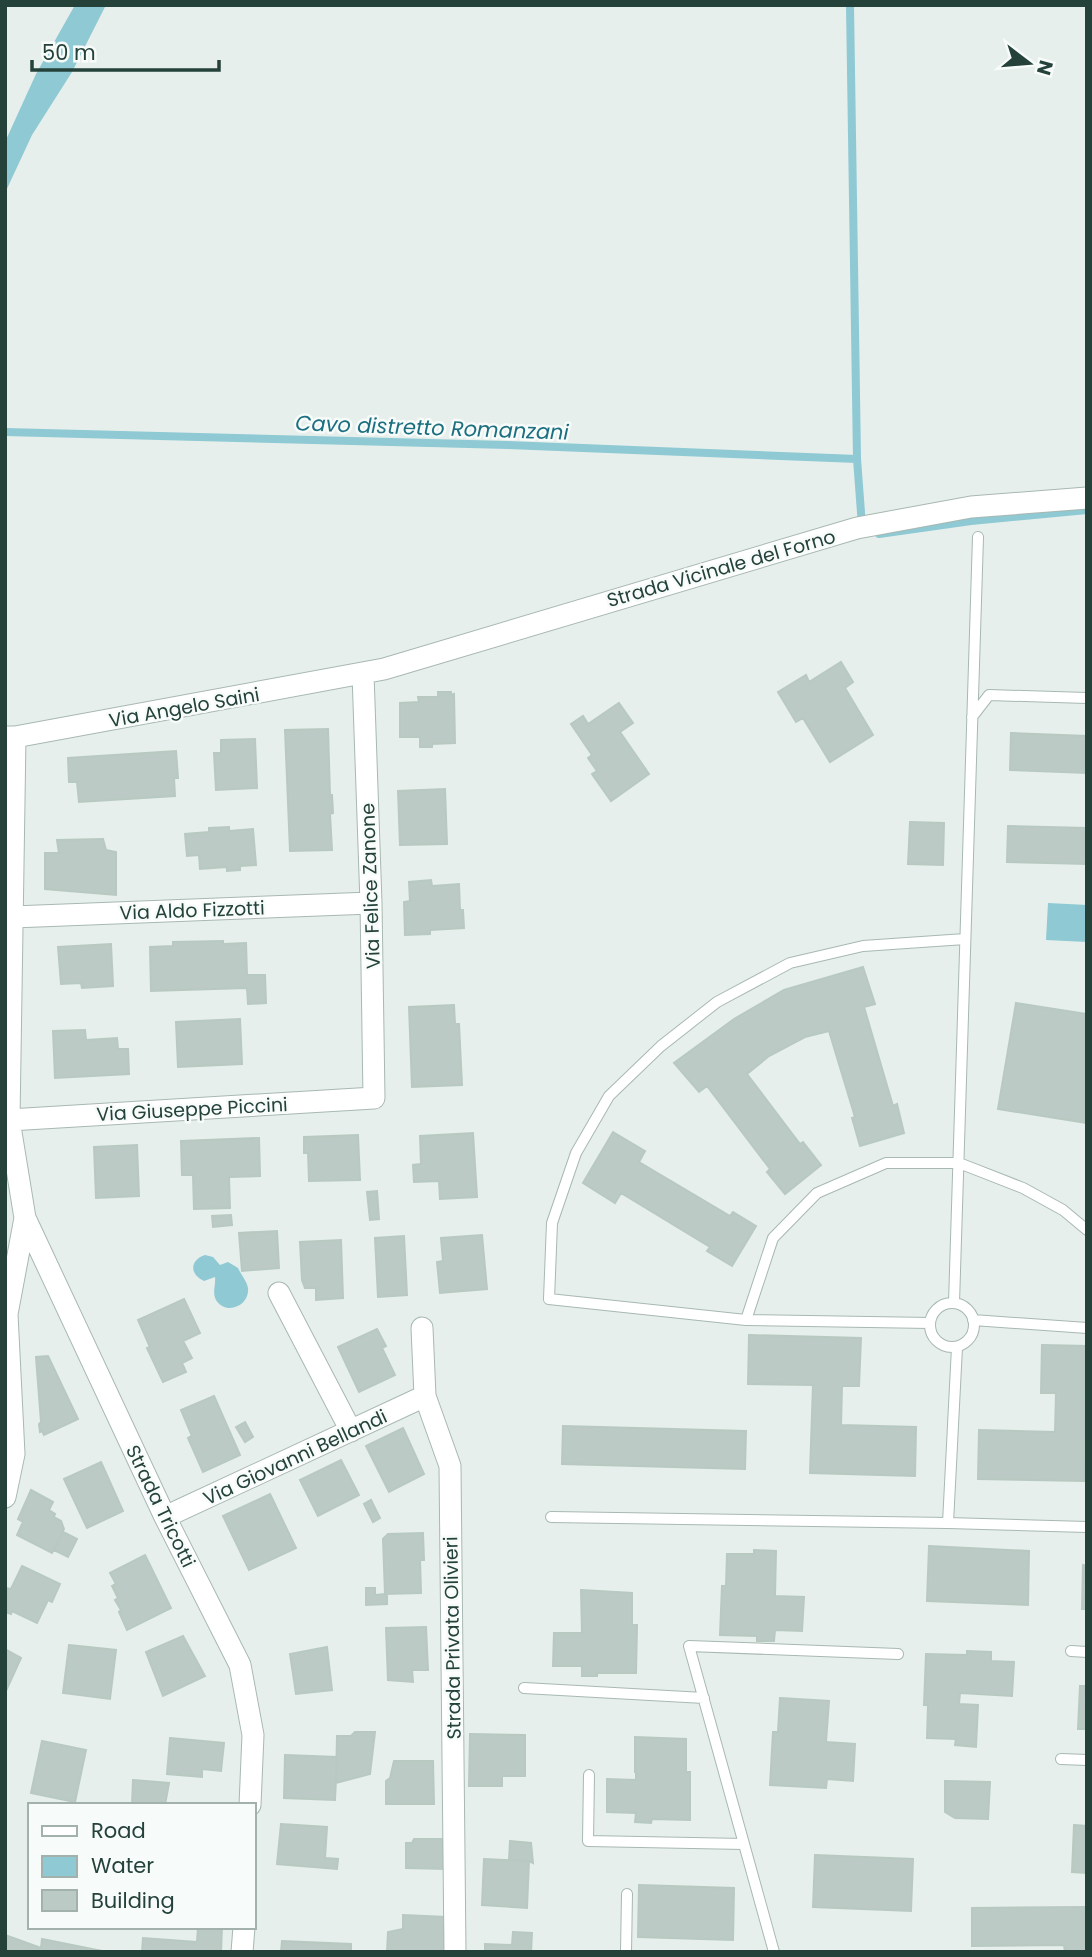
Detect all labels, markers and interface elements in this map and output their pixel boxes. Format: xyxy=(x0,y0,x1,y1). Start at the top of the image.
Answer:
scale bar xyxy=(32,28,219,72)
north arrow xyxy=(994,28,1064,98)
text: 50 m xyxy=(42,38,96,67)
text: N xyxy=(1030,57,1060,78)
water label: Cavo distretto Romanzani xyxy=(295,408,570,447)
street label: Strada Vicinale del Forno xyxy=(604,523,839,614)
street label: Via Angelo Saini xyxy=(107,681,261,734)
street label: Via Felice Zanone xyxy=(354,803,387,969)
street label: Via Aldo Fizzotti xyxy=(119,894,265,927)
street label: Via Giuseppe Piccini xyxy=(96,1091,288,1128)
street label: Via Giovanni Bellandi xyxy=(199,1403,392,1512)
street label: Strada Tricotti xyxy=(119,1441,202,1572)
street label: Strada Privata Olivieri xyxy=(437,1536,468,1740)
legend xyxy=(28,1803,256,1929)
text: Road xyxy=(91,1816,146,1845)
text: Water xyxy=(91,1851,154,1880)
text: Building xyxy=(91,1886,175,1915)

